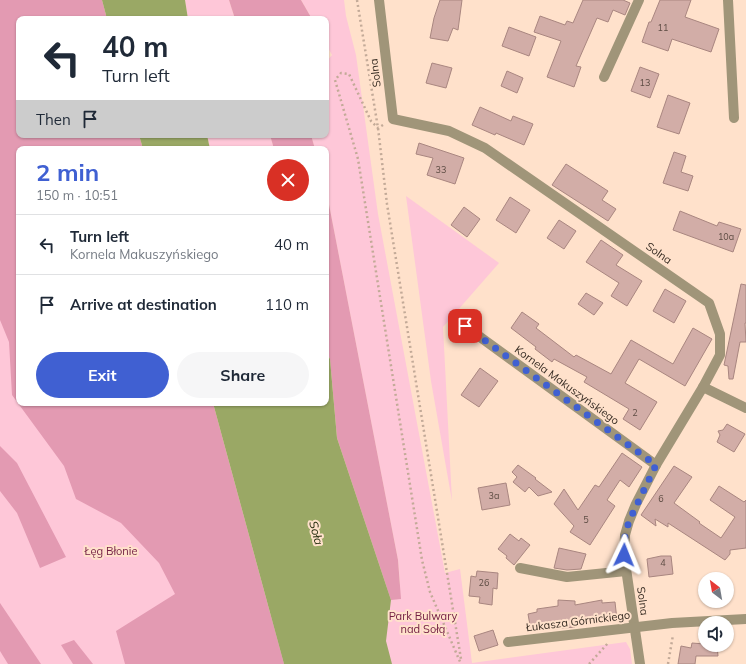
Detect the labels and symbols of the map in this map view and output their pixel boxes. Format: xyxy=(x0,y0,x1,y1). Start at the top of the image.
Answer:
house number: 11 xyxy=(658,22,668,33)
street label: Solna xyxy=(366,58,384,88)
house number: 13 xyxy=(640,77,650,88)
house number: 33 xyxy=(436,164,446,175)
house number: 10a xyxy=(718,231,734,242)
street label: Solna xyxy=(643,239,675,267)
pin xyxy=(448,309,482,343)
street label: Kornela Makuszyńskiego xyxy=(512,342,622,428)
house number: 2 xyxy=(632,407,638,418)
house number: 3a xyxy=(489,490,499,501)
house number: 6 xyxy=(658,493,664,504)
house number: 5 xyxy=(583,514,589,525)
water label: Soła xyxy=(306,519,327,547)
position arrow xyxy=(603,534,645,576)
park label: Łęg Błonie xyxy=(84,544,137,558)
house number: 4 xyxy=(660,557,666,568)
north arrow xyxy=(698,572,734,608)
house number: 26 xyxy=(479,577,489,588)
street label: Solna xyxy=(634,586,652,616)
street label: Łukasza Górnickiego xyxy=(524,608,631,634)
park label: Park Bulwary nad Sołą xyxy=(389,609,457,636)

